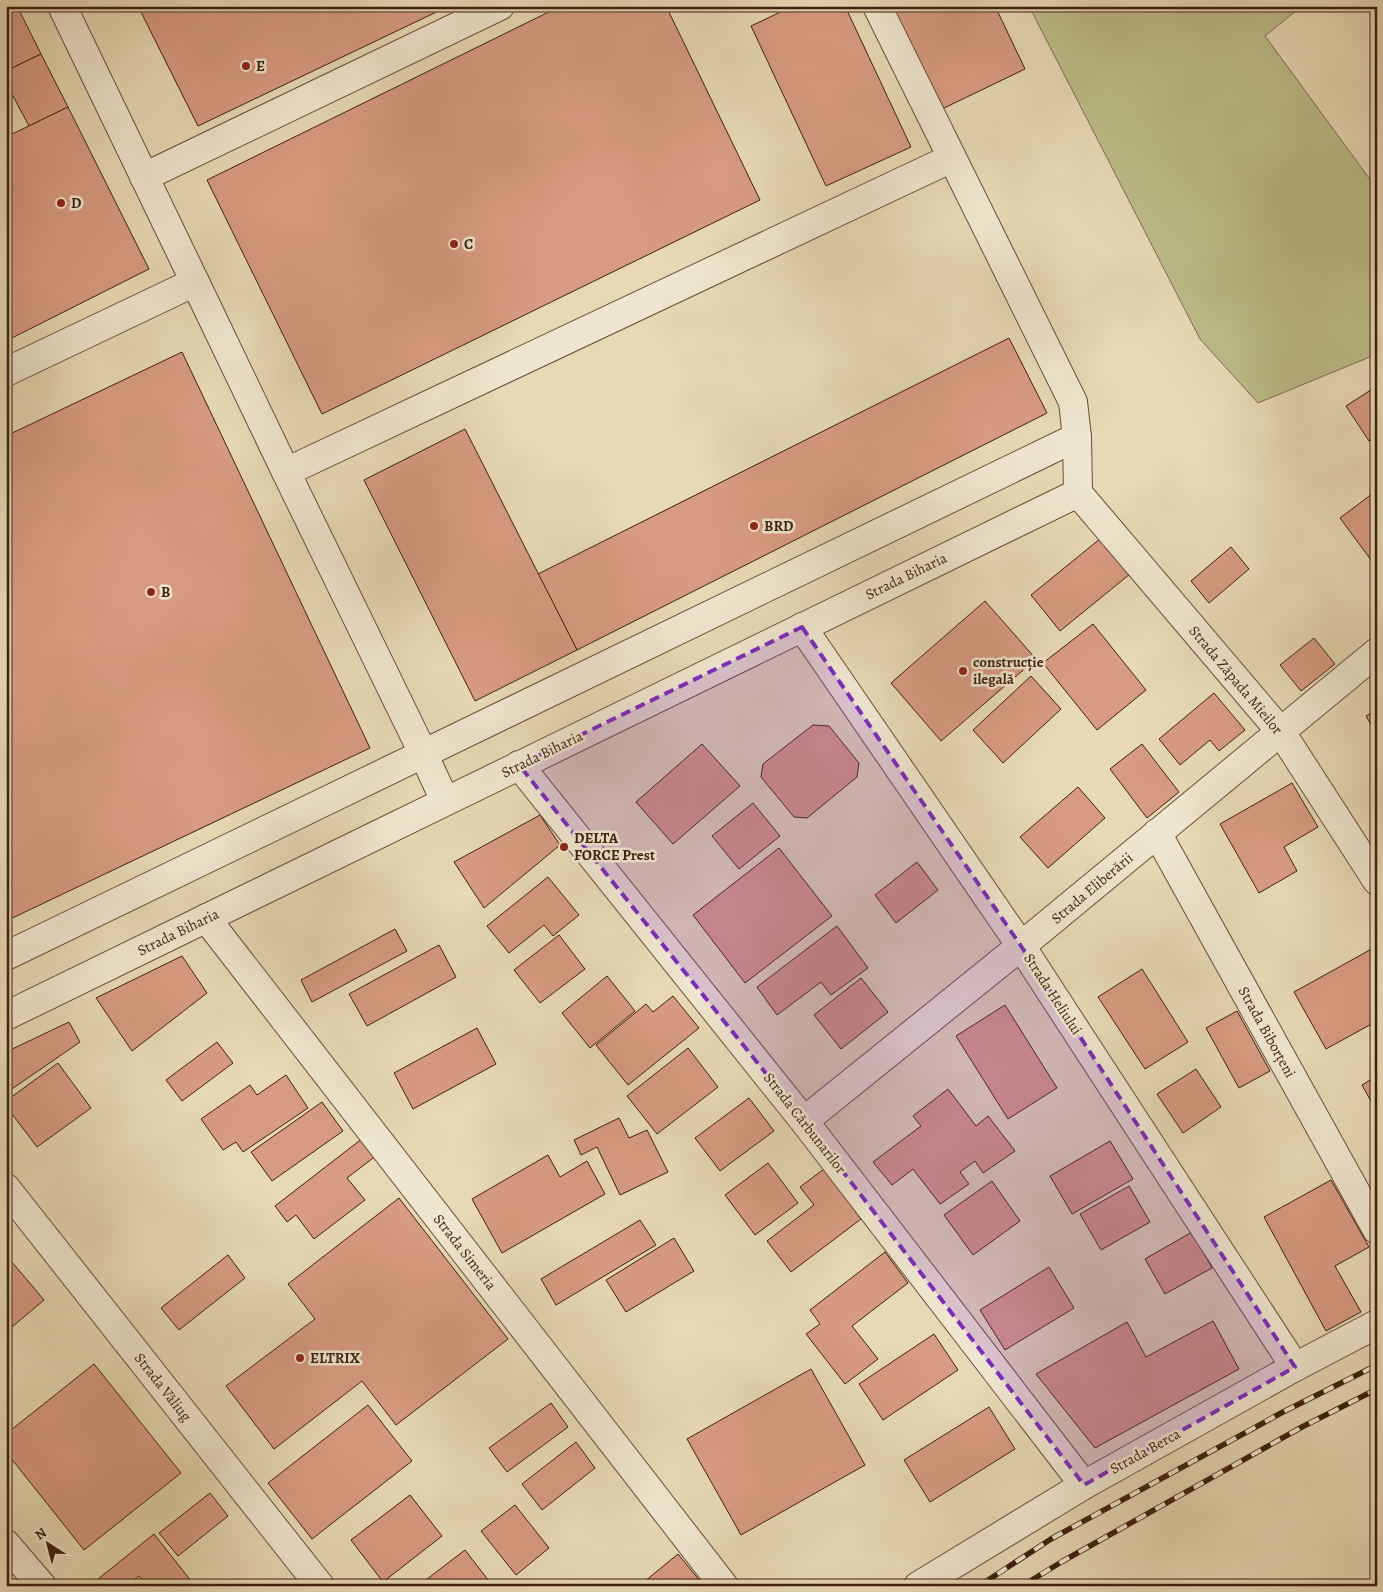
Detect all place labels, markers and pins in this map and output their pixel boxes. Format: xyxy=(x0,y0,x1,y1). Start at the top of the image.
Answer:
place label: E xyxy=(256,56,265,76)
marker: E xyxy=(240,60,252,72)
place label: D xyxy=(71,193,81,213)
marker: D xyxy=(55,197,67,209)
place label: C xyxy=(464,234,473,254)
marker: C xyxy=(448,238,460,250)
place label: BRD xyxy=(764,516,793,536)
marker: BRD xyxy=(748,520,760,532)
place label: B xyxy=(161,582,170,602)
marker: B xyxy=(145,586,157,598)
place label: construcție ilegală xyxy=(973,652,1044,689)
marker: construcție ilegală xyxy=(957,665,969,677)
place label: DELTA FORCE Prest xyxy=(574,828,655,865)
marker: DELTA FORCE Prest xyxy=(558,841,570,853)
place label: ELTRIX xyxy=(310,1348,361,1368)
marker: ELTRIX xyxy=(294,1352,306,1364)

